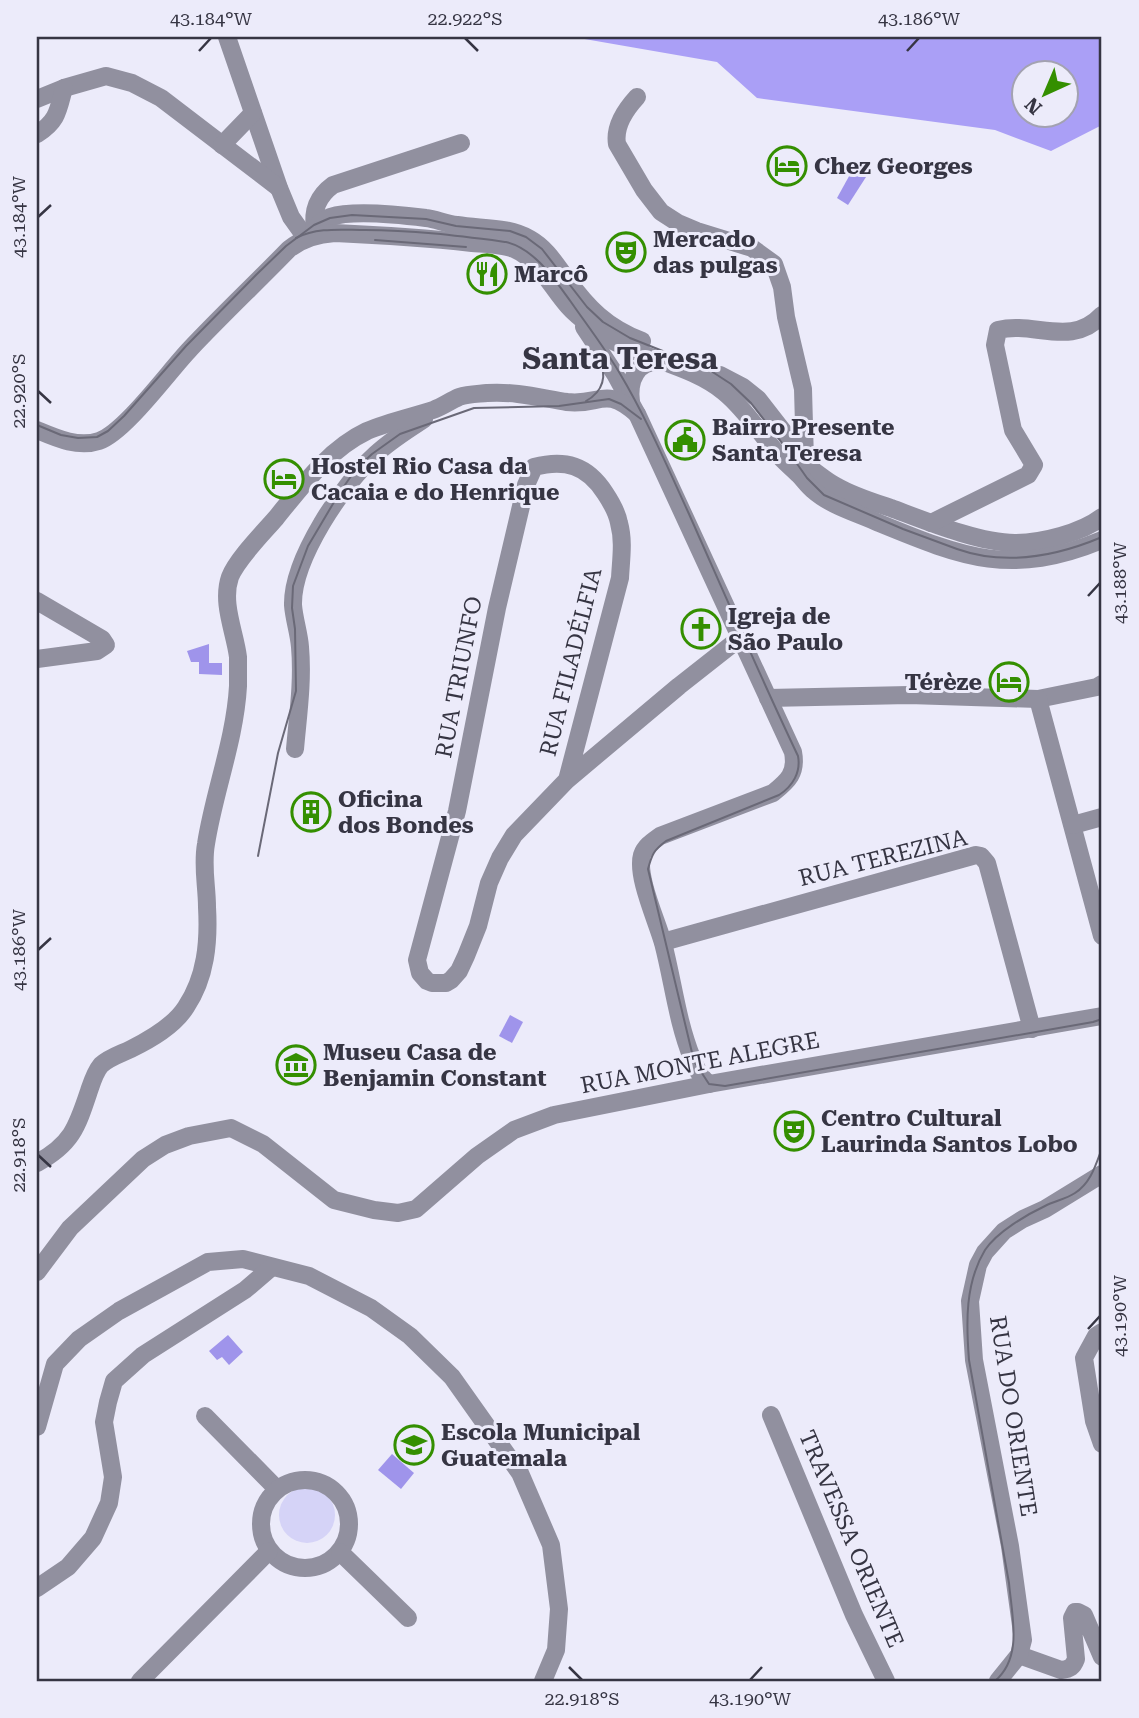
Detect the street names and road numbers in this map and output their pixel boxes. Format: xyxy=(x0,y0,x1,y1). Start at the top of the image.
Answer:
street label: RUA FILADÉLFIA xyxy=(535,565,607,759)
street label: RUA TRIUNFO xyxy=(430,594,488,760)
street label: RUA TEREZINA xyxy=(796,824,970,892)
street label: RUA MONTE ALEGRE xyxy=(578,1027,822,1099)
street label: RUA DO ORIENTE xyxy=(984,1314,1042,1518)
street label: TRAVESSA ORIENTE xyxy=(793,1426,909,1652)

